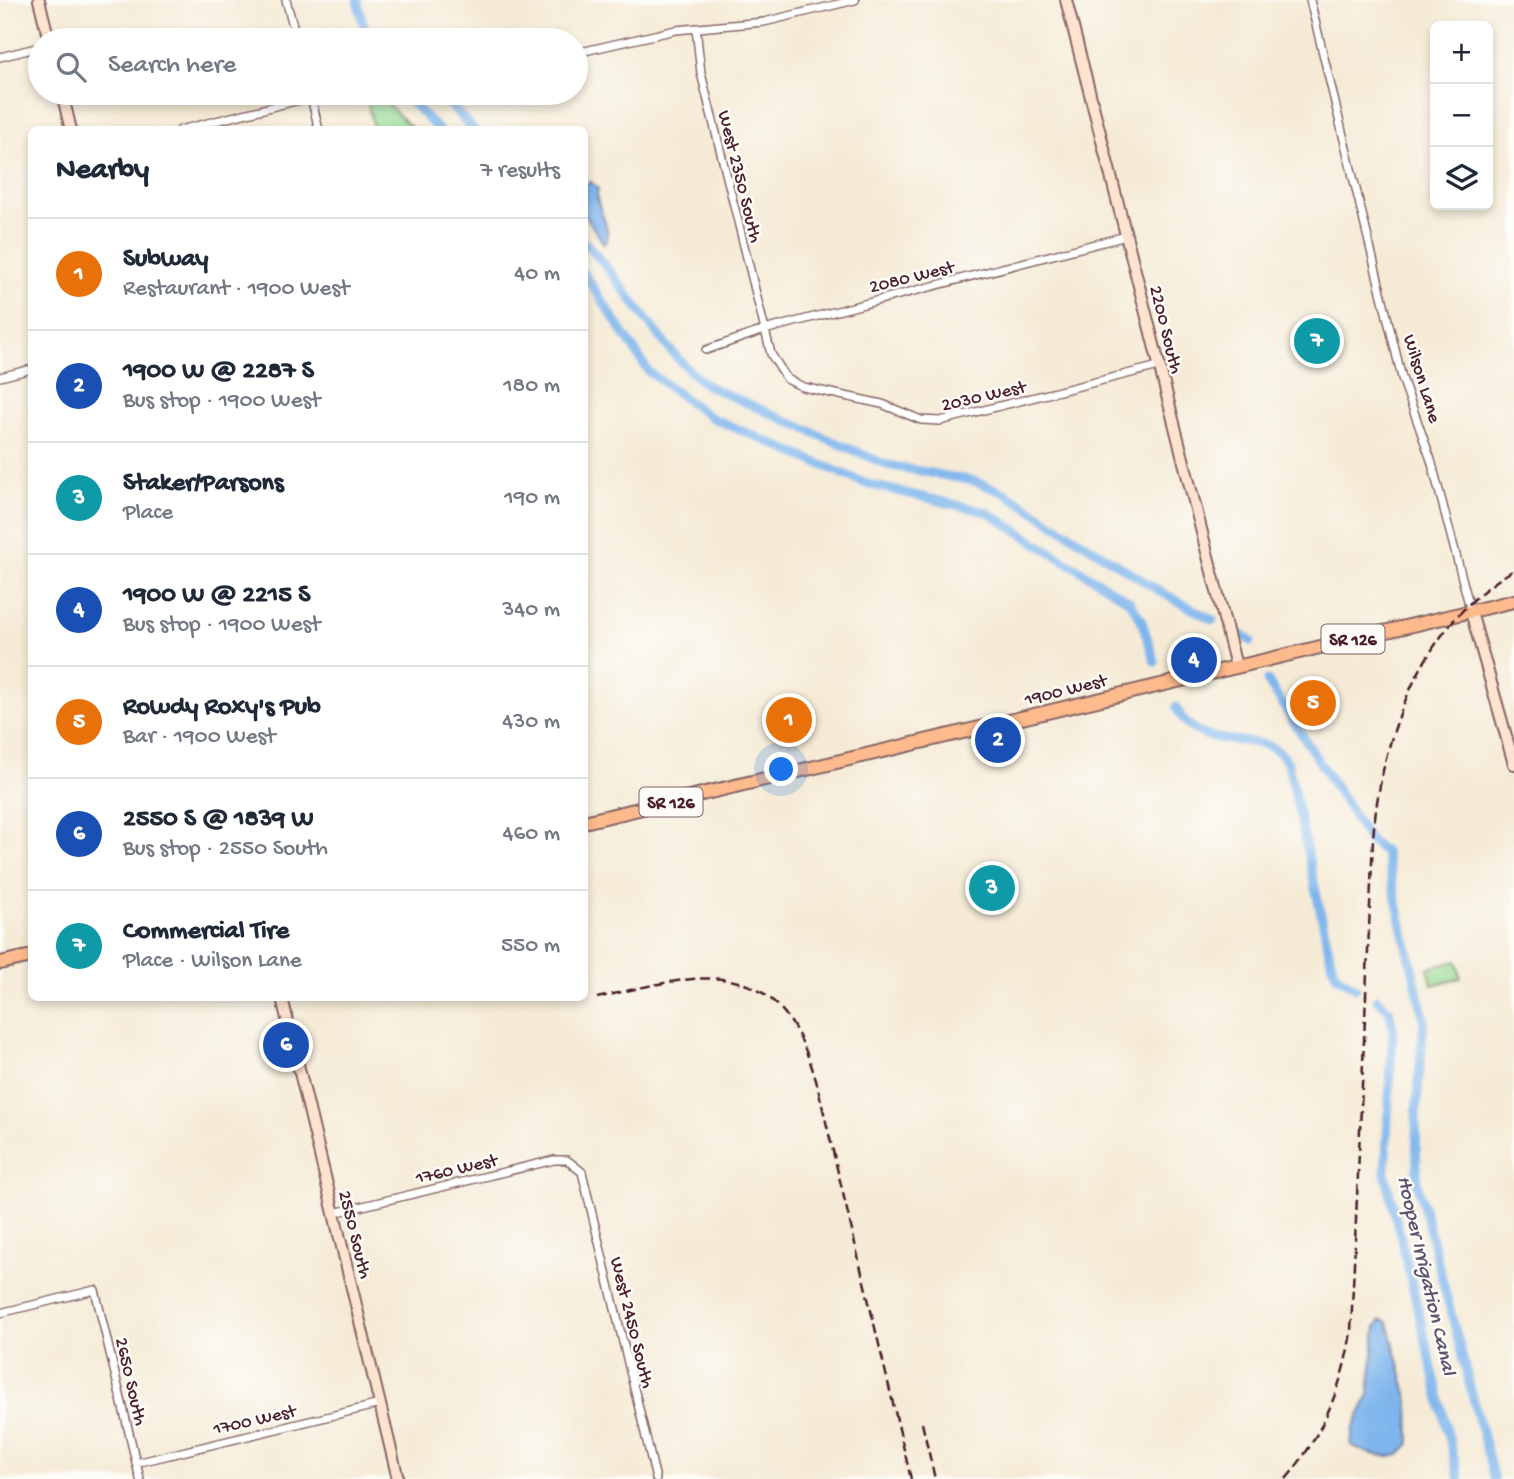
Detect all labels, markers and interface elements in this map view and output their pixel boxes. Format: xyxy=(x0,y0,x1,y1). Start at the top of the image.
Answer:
map controls xyxy=(1430,21,1493,210)
button: + xyxy=(1430,21,1493,84)
search box xyxy=(28,28,588,105)
icon: search xyxy=(52,48,90,86)
text: Search here xyxy=(108,51,236,82)
button: − xyxy=(1430,84,1493,147)
street label: West 2350 South xyxy=(711,108,766,245)
button: layers xyxy=(1430,147,1493,210)
text: Nearby xyxy=(56,154,149,189)
text: 7 results xyxy=(480,158,560,185)
text: Subway xyxy=(123,245,208,276)
street label: 2080 West xyxy=(867,256,959,300)
text: 1 xyxy=(74,261,84,288)
text: 40 m xyxy=(514,261,560,288)
text: Restaurant · 1900 West xyxy=(123,276,349,303)
street label: 2200 South xyxy=(1143,283,1187,376)
pin: 7 xyxy=(1294,315,1340,367)
street label: Wilson Lane xyxy=(1396,332,1445,426)
text: 1900 W @ 2287 S xyxy=(123,357,314,388)
text: 2 xyxy=(73,373,85,400)
text: 180 m xyxy=(503,373,560,400)
street label: 2030 West xyxy=(939,376,1030,418)
text: Bus stop · 1900 West xyxy=(123,388,320,415)
text: Staker/Parsons xyxy=(123,469,284,500)
text: 3 xyxy=(73,485,85,512)
text: 190 m xyxy=(504,485,560,512)
text: Place xyxy=(123,500,173,527)
text: 1900 W @ 2215 S xyxy=(123,581,310,612)
text: 4 xyxy=(74,597,84,624)
text: 340 m xyxy=(502,597,560,624)
text: Bus stop · 1900 West xyxy=(123,612,320,639)
road number: SR 126 xyxy=(1322,624,1384,654)
pin: 4 xyxy=(1171,634,1217,686)
street label: 1900 West xyxy=(1021,670,1112,713)
pin: 5 xyxy=(1290,677,1336,729)
text: Rowdy Roxy's Pub xyxy=(123,693,321,724)
pin: 1 xyxy=(766,694,812,746)
text: 5 xyxy=(73,709,85,736)
text: 430 m xyxy=(502,709,560,736)
pin: 2 xyxy=(975,714,1021,766)
text: Bar · 1900 West xyxy=(123,724,275,751)
your location xyxy=(764,752,798,786)
road number: SR 126 xyxy=(640,788,702,816)
text: 2550 S @ 1839 W xyxy=(123,805,314,836)
text: 6 xyxy=(73,821,85,848)
text: 460 m xyxy=(503,821,560,848)
text: Bus stop · 2550 South xyxy=(123,836,328,863)
pin: 3 xyxy=(969,862,1015,914)
text: Commercial Tire xyxy=(123,917,289,948)
text: 7 xyxy=(73,933,85,960)
text: 550 m xyxy=(501,933,560,960)
text: Place · Wilson Lane xyxy=(123,948,302,975)
pin: 6 xyxy=(263,1019,309,1071)
street label: 1760 West xyxy=(413,1149,502,1191)
water label: Hooper Irrigation Canal xyxy=(1389,1174,1460,1379)
street label: 2550 South xyxy=(332,1188,376,1281)
street label: West 2450 South xyxy=(603,1255,658,1391)
street label: 2650 South xyxy=(108,1335,151,1428)
street label: 1700 West xyxy=(210,1400,301,1442)

